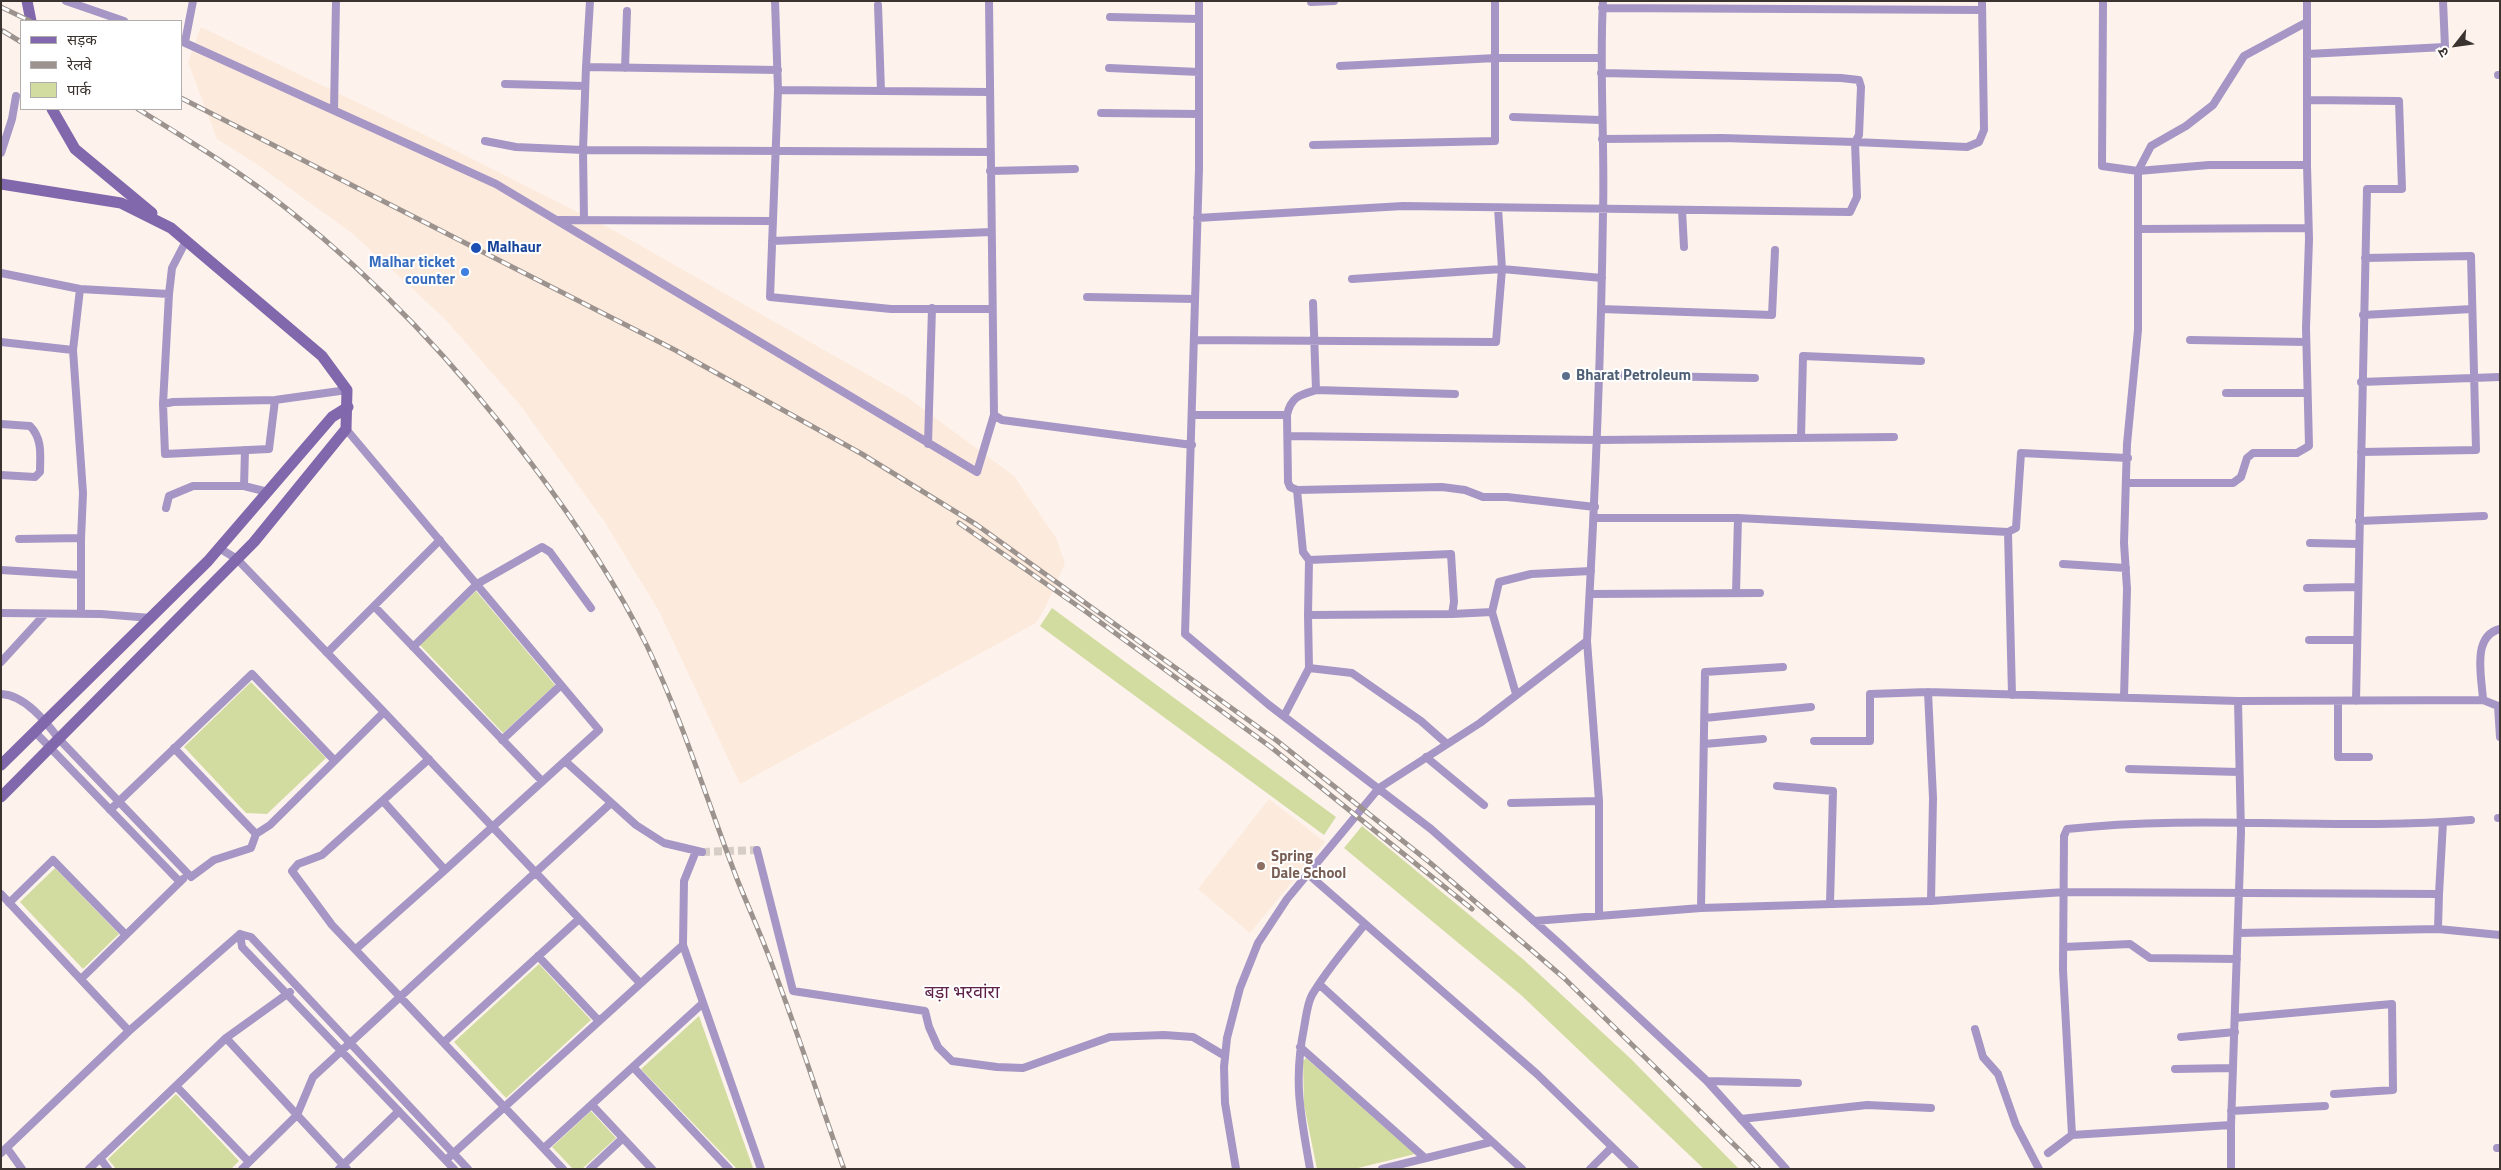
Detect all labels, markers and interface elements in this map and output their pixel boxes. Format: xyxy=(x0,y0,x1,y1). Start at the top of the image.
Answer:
legend xyxy=(20,20,182,110)
north arrow xyxy=(2431,20,2481,70)
text: सड़क xyxy=(67,28,97,51)
text: उ xyxy=(2431,44,2454,62)
text: रेलवे xyxy=(67,53,92,76)
text: पार्क xyxy=(67,78,91,101)
place label: Malhaur xyxy=(487,239,541,257)
marker: Malhaur xyxy=(469,241,483,255)
place label: Malhar ticket counter xyxy=(369,254,455,289)
marker: Malhar ticket counter xyxy=(459,266,471,278)
place label: Bharat Petroleum xyxy=(1576,367,1691,385)
marker: Bharat Petroleum xyxy=(1560,370,1572,382)
place label: Spring Dale School xyxy=(1271,848,1346,883)
marker: Spring Dale School xyxy=(1255,860,1267,872)
district label: बड़ा भरवांरा xyxy=(924,983,1000,1005)

